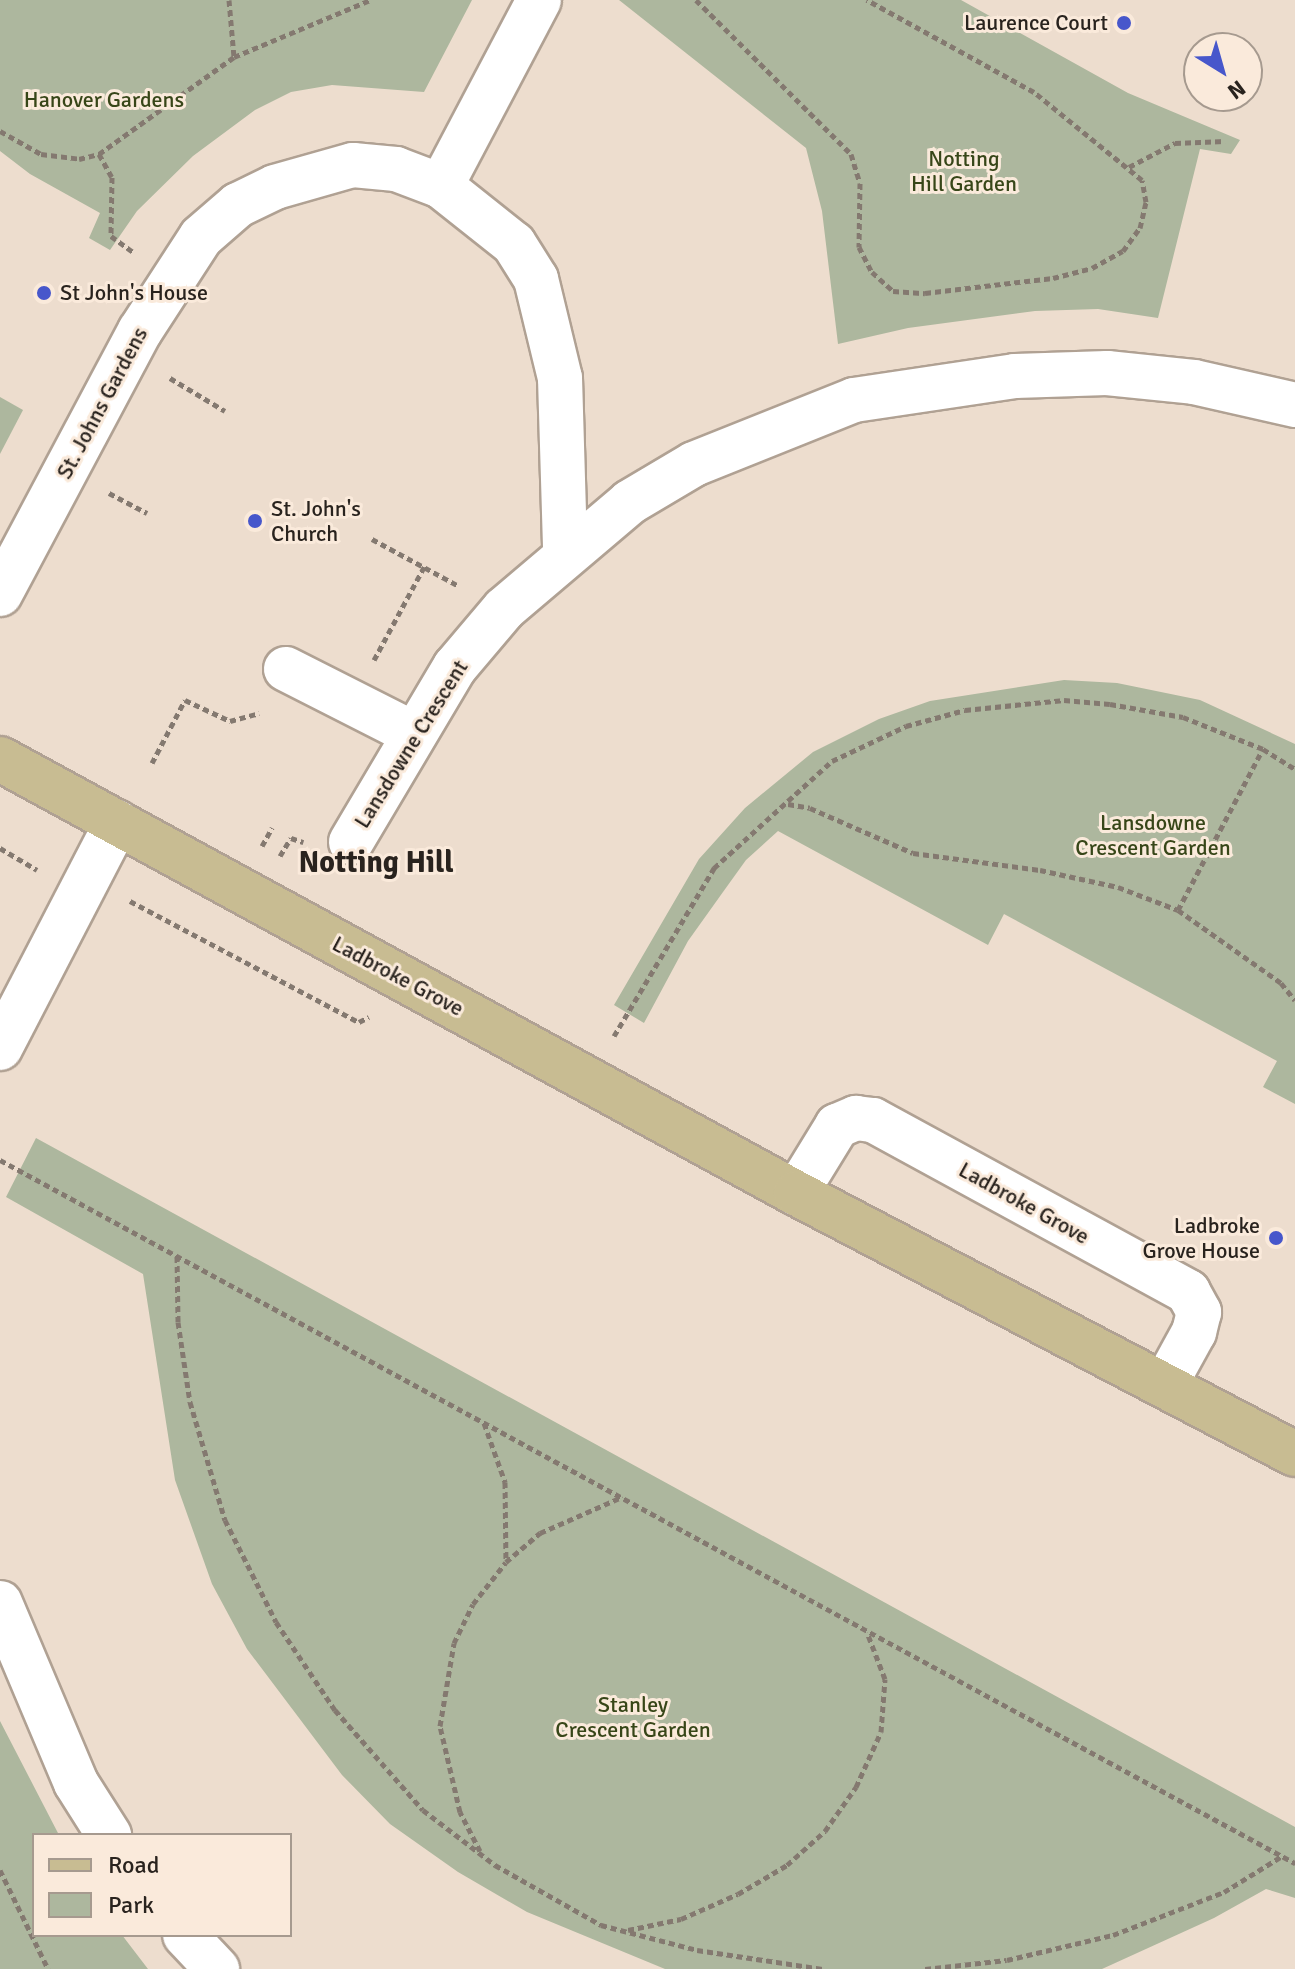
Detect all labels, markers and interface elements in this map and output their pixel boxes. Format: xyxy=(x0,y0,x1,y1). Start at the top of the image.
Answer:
place label: Laurence Court xyxy=(964,10,1108,36)
marker: Laurence Court xyxy=(1115,14,1133,32)
north arrow xyxy=(1183,32,1263,112)
text: N xyxy=(1222,75,1251,105)
park label: Hanover Gardens xyxy=(24,87,184,113)
park label: Notting Hill Garden xyxy=(911,145,1017,196)
place label: St John's House xyxy=(60,280,208,306)
marker: St John's House xyxy=(35,284,53,302)
street label: St. Johns Gardens xyxy=(51,323,153,483)
place label: St. John's Church xyxy=(271,495,361,546)
marker: St. John's Church xyxy=(246,512,264,530)
street label: Lansdowne Crescent xyxy=(349,655,473,833)
park label: Lansdowne Crescent Garden xyxy=(1075,809,1231,860)
district label: Notting Hill xyxy=(298,845,454,881)
street label: Ladbroke Grove xyxy=(328,930,468,1022)
street label: Ladbroke Grove xyxy=(954,1156,1094,1250)
place label: Ladbroke Grove House xyxy=(1142,1212,1260,1264)
marker: Ladbroke Grove House xyxy=(1267,1229,1285,1247)
park label: Stanley Crescent Garden xyxy=(555,1691,711,1742)
legend xyxy=(32,1833,292,1937)
text: Road xyxy=(108,1850,159,1880)
text: Park xyxy=(108,1890,154,1920)

